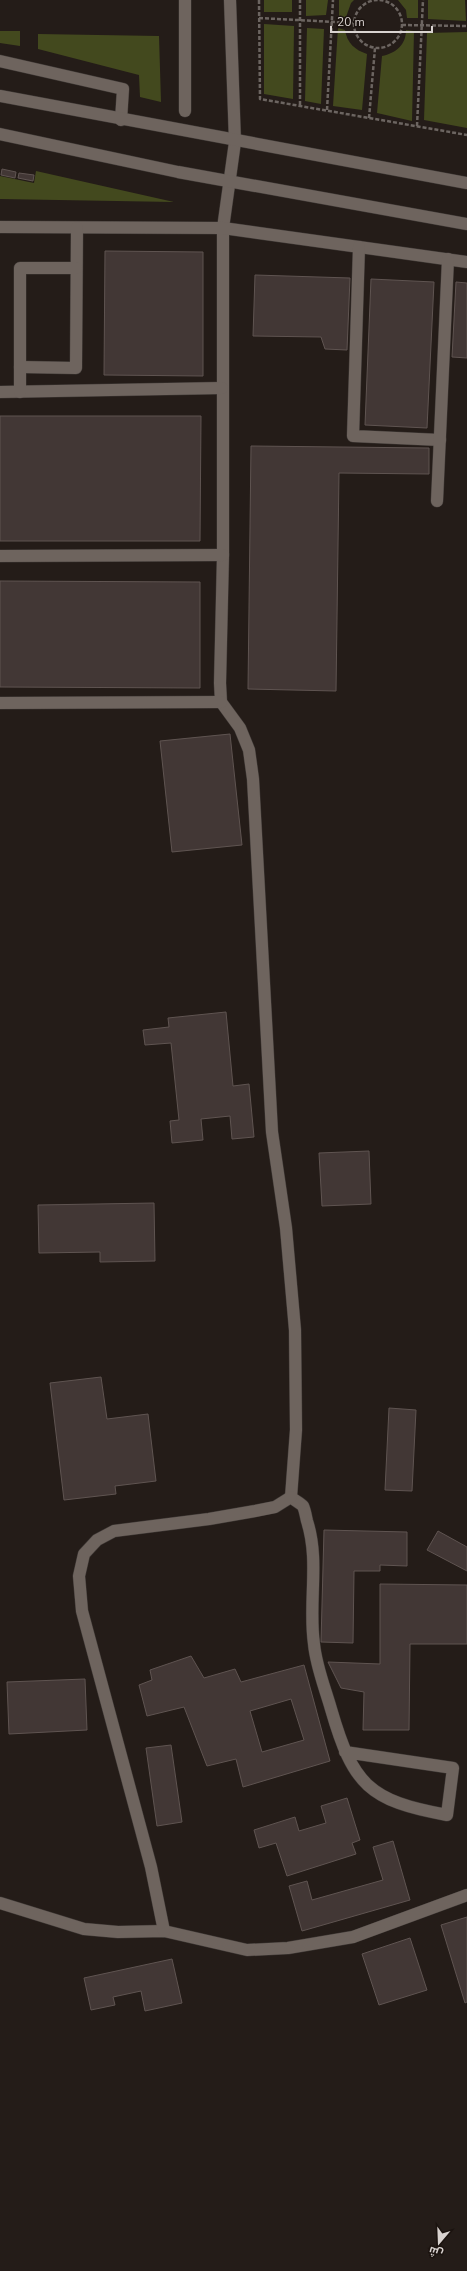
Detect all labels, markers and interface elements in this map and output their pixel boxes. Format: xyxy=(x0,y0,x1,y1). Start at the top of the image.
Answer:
scale bar xyxy=(331,8,432,34)
text: 20 m xyxy=(337,14,365,30)
north arrow xyxy=(419,2223,459,2263)
text: ش xyxy=(427,2243,445,2261)

